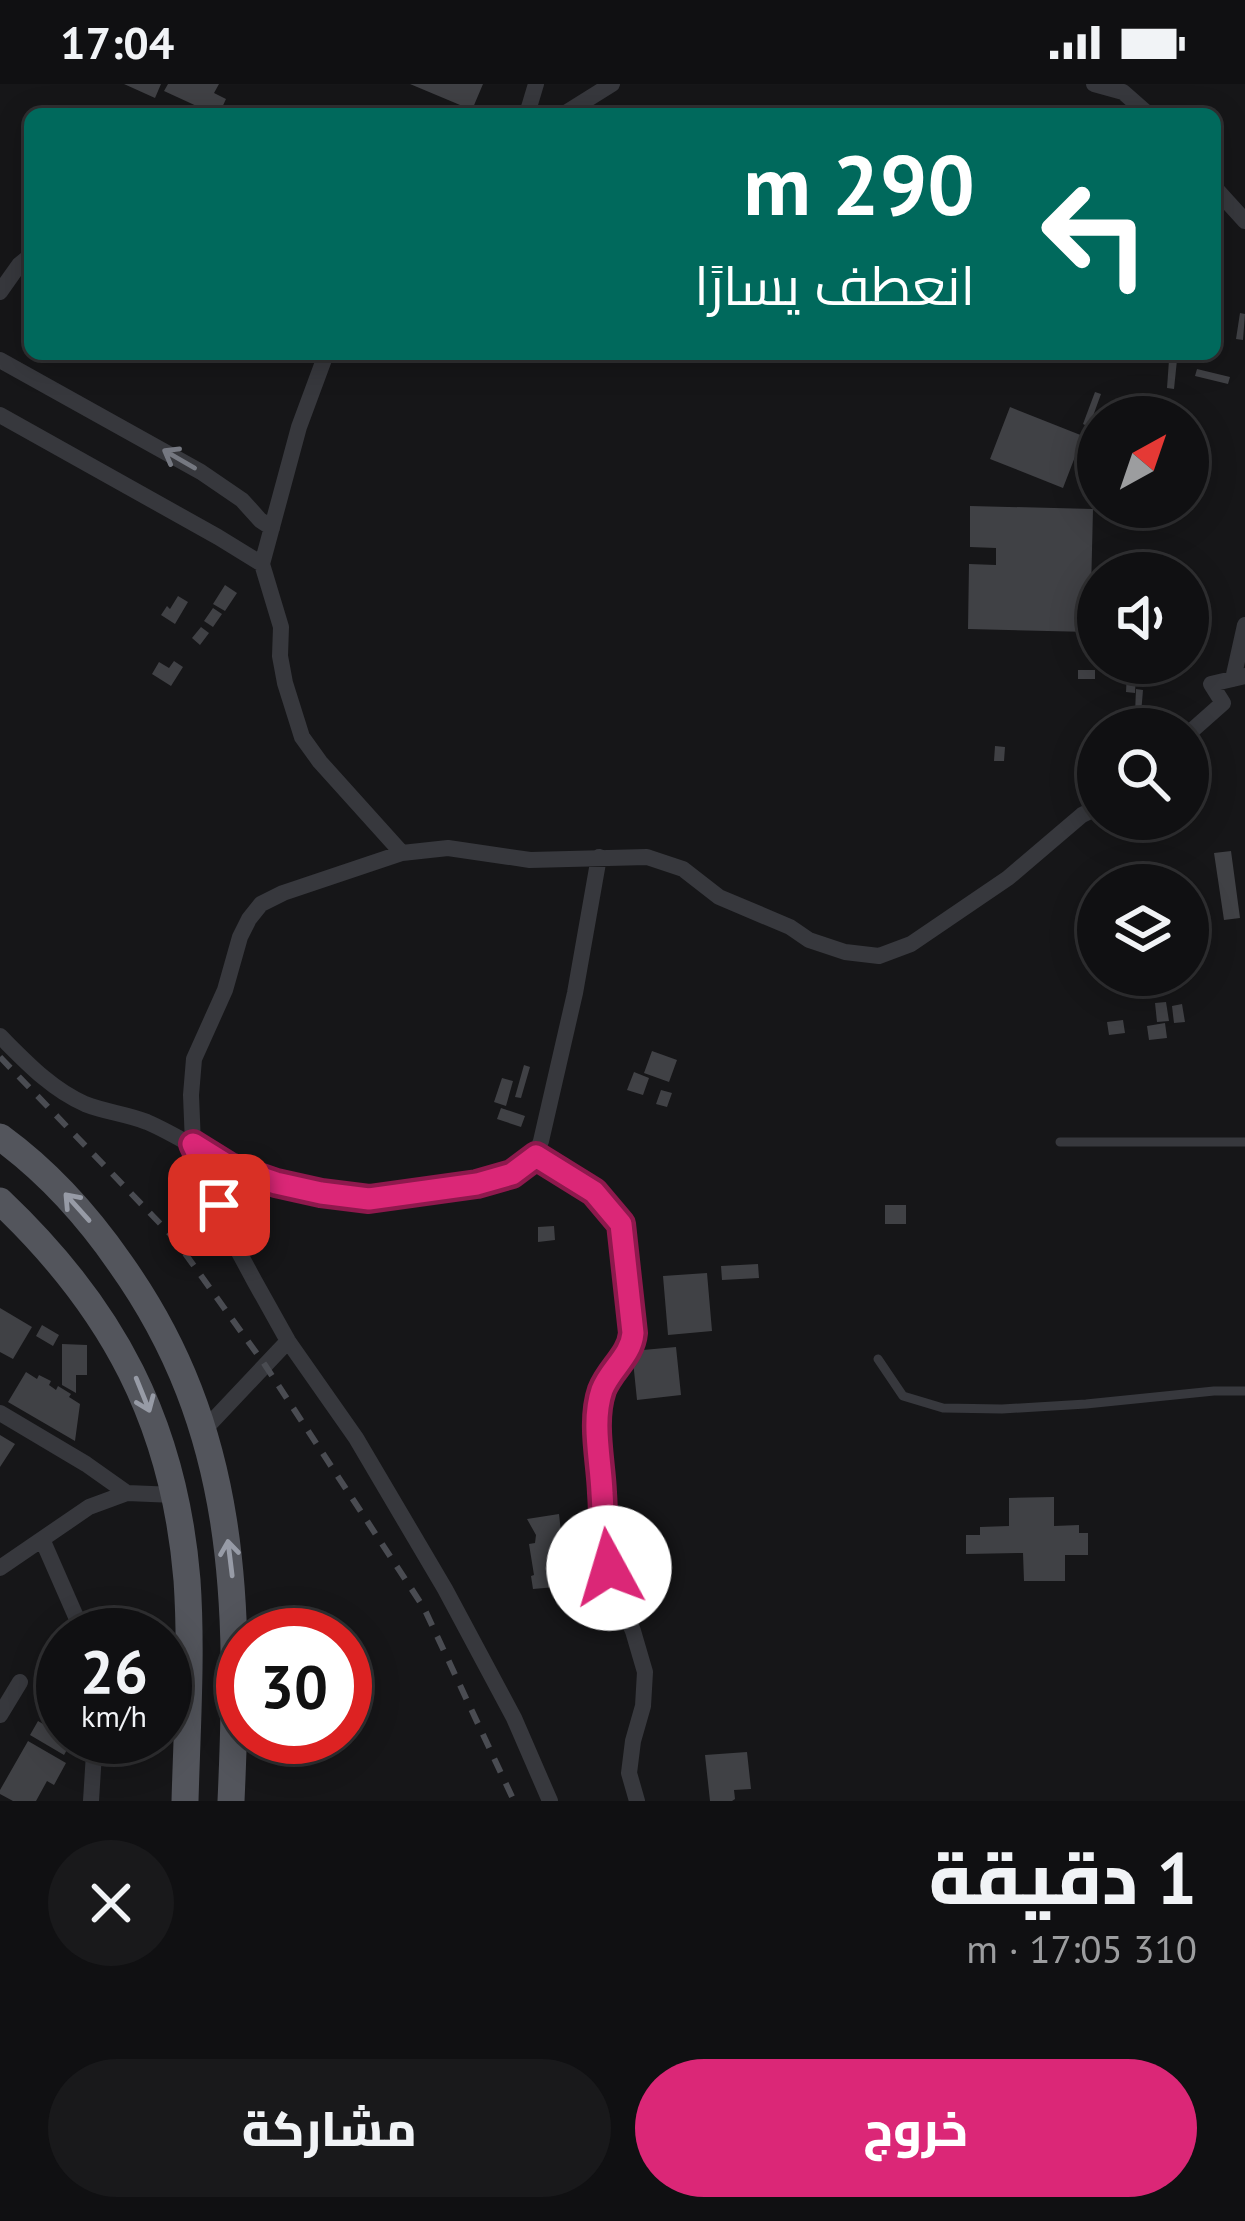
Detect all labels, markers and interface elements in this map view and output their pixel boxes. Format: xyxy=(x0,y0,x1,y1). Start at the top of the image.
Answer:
text: 17:04 xyxy=(60,13,174,71)
text: 290 m xyxy=(743,129,975,238)
icon: left xyxy=(1017,156,1173,312)
text: انعطف يسارًا xyxy=(694,250,975,320)
north arrow xyxy=(1077,396,1209,528)
map controls xyxy=(1077,396,1209,996)
one-way arrow xyxy=(162,446,197,470)
button: sound xyxy=(1077,552,1209,684)
button: search xyxy=(1077,708,1209,840)
button: layers xyxy=(1077,864,1209,996)
pin xyxy=(168,1154,270,1256)
icon: arrive xyxy=(186,1172,252,1238)
one-way arrow xyxy=(64,1192,91,1222)
one-way arrow xyxy=(134,1376,155,1413)
position arrow xyxy=(546,1505,672,1631)
one-way arrow xyxy=(218,1540,240,1579)
speed limit sign: 30 xyxy=(216,1608,372,1764)
text: 26 xyxy=(80,1632,148,1710)
text: km/h xyxy=(81,1696,147,1735)
text: 1 دقيقة xyxy=(929,1831,1197,1924)
button: close xyxy=(48,1840,174,1966)
text: 310 m · 17:05 xyxy=(966,1923,1197,1974)
button: مشاركة xyxy=(48,2059,611,2197)
button: خروج xyxy=(635,2059,1197,2197)

